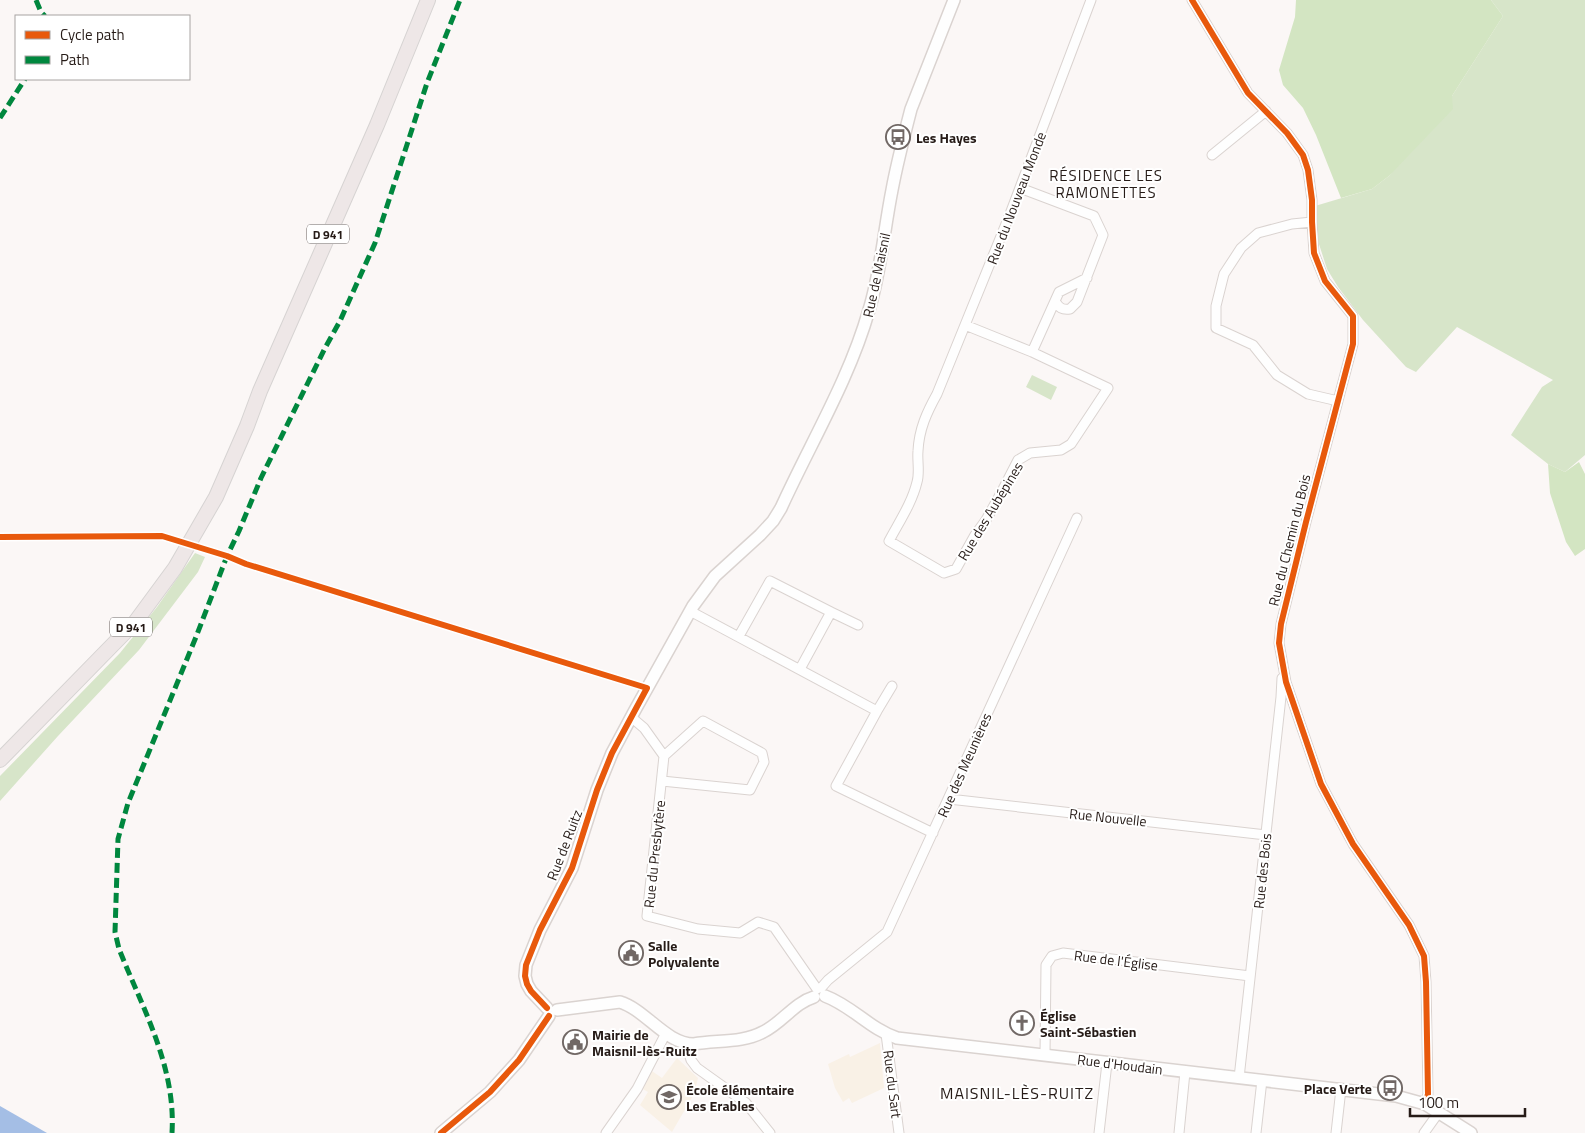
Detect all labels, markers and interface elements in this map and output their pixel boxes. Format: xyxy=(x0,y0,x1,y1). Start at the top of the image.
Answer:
legend xyxy=(15,15,190,80)
text: Cycle path xyxy=(60,23,125,46)
text: Path xyxy=(60,48,90,71)
bus stop icon: Les Hayes xyxy=(885,124,911,150)
place label: Les Hayes xyxy=(916,127,977,148)
street label: Rue du Nouveau Monde xyxy=(981,129,1051,267)
district label: RÉSIDENCE LES RAMONETTES xyxy=(1049,164,1163,204)
road number: D 941 xyxy=(307,224,349,243)
street label: Rue de Maisnil xyxy=(857,231,895,319)
street label: Rue des Aubépines xyxy=(952,458,1028,564)
street label: Rue du Chemin du Bois xyxy=(1262,472,1316,608)
road number: D 941 xyxy=(110,618,152,636)
street label: Rue des Meunières xyxy=(932,709,996,821)
street label: Rue du Presbytère xyxy=(638,799,670,909)
street label: Rue Nouvelle xyxy=(1068,803,1148,831)
street label: Rue de Ruitz xyxy=(541,807,587,883)
street label: Rue des Bois xyxy=(1248,832,1276,910)
place label: Salle Polyvalente xyxy=(648,935,719,972)
public building icon: Salle Polyvalente xyxy=(618,940,644,966)
street label: Rue de l'Église xyxy=(1073,944,1159,976)
place label: Église Saint-Sébastien xyxy=(1040,1005,1136,1042)
church icon: Église Saint-Sébastien xyxy=(1009,1010,1035,1036)
place label: Mairie de Maisnil-lès-Ruitz xyxy=(592,1024,697,1061)
public building icon: Mairie de Maisnil-lès-Ruitz xyxy=(562,1029,588,1055)
street label: Rue d'Houdain xyxy=(1076,1048,1164,1080)
street label: Rue du Sart xyxy=(878,1049,908,1119)
bus stop icon: Place Verte xyxy=(1377,1075,1403,1101)
place label: Place Verte xyxy=(1304,1078,1372,1099)
place label: École élémentaire Les Erables xyxy=(686,1079,794,1116)
district label: MAISNIL-LÈS-RUITZ xyxy=(940,1081,1094,1105)
school or university icon: École élémentaire Les Erables xyxy=(656,1084,682,1110)
scale bar xyxy=(1410,1086,1525,1118)
text: 100 m xyxy=(1418,1091,1459,1114)

